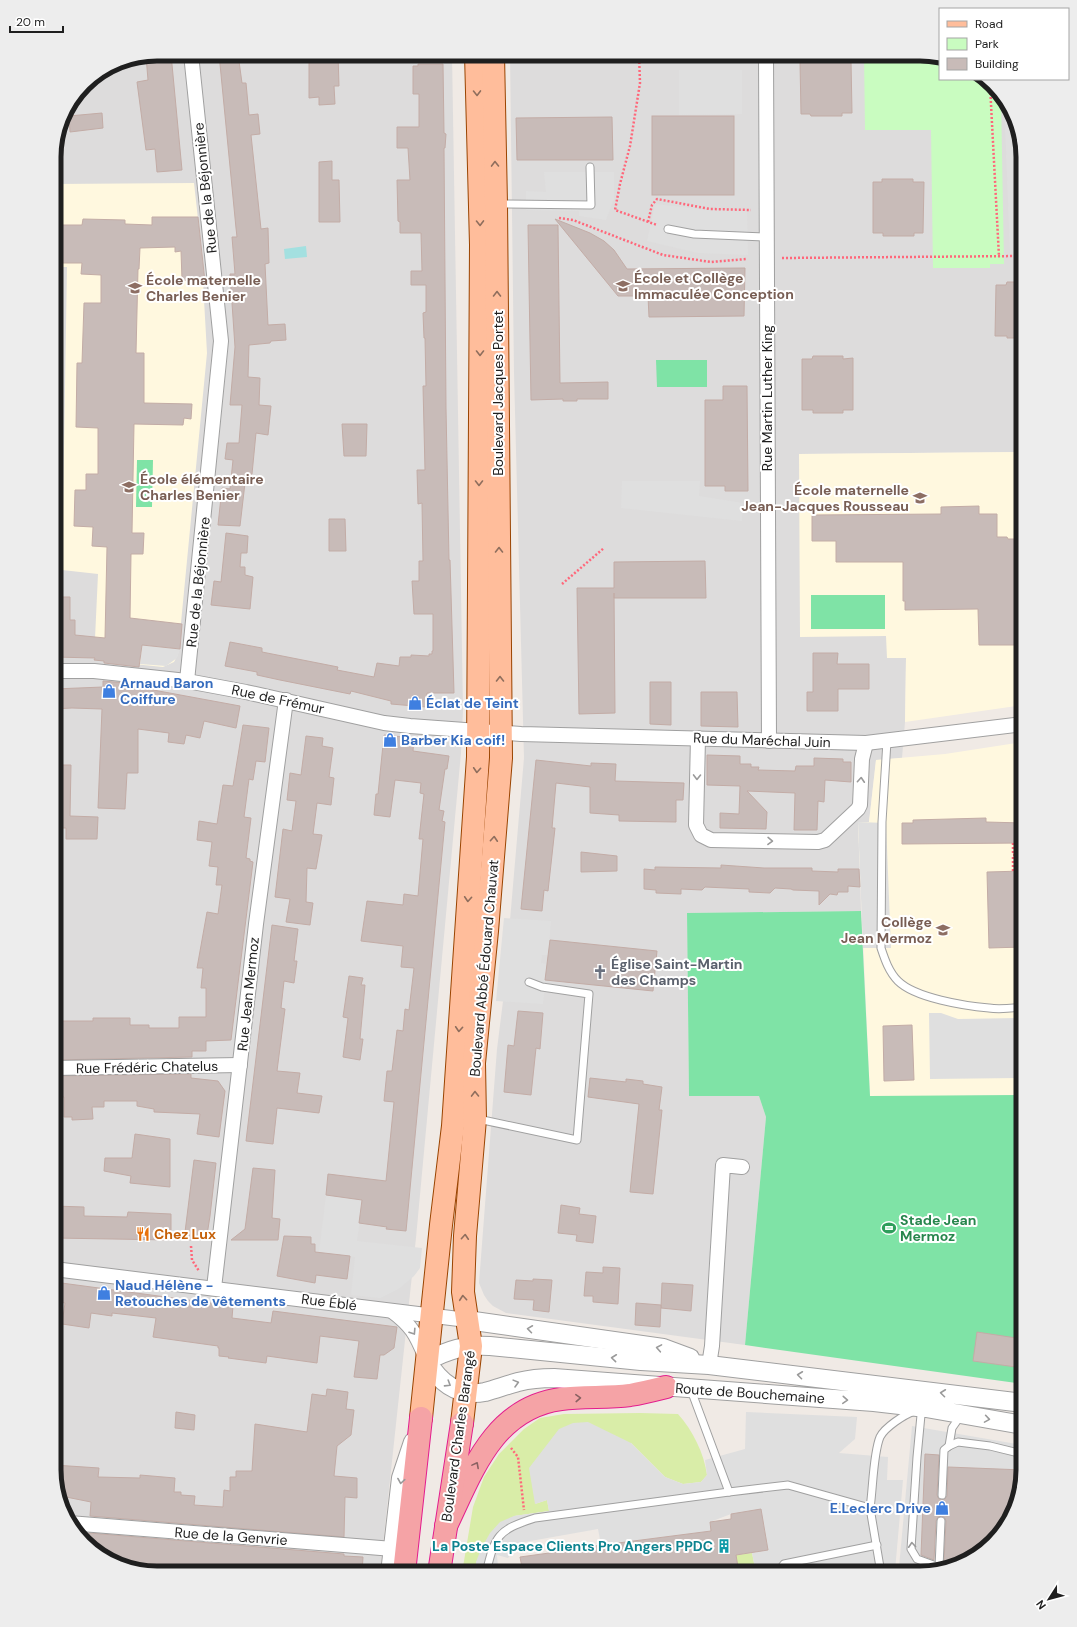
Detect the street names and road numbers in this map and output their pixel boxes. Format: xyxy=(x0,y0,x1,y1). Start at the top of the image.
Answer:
street label: Rue de la Béjonnière xyxy=(189,122,221,254)
street label: Boulevard Jacques Portet xyxy=(489,310,507,476)
street label: Rue Martin Luther King xyxy=(758,325,776,471)
street label: Rue de la Béjonnière xyxy=(182,516,214,648)
street label: Rue de Frémur xyxy=(230,680,326,718)
street label: Rue du Maréchal Juin xyxy=(693,729,831,751)
street label: Boulevard Abbé Édouard Chauvat xyxy=(466,859,502,1077)
street label: Rue Jean Mermoz xyxy=(233,936,263,1052)
street label: Rue Frédéric Chatelus xyxy=(76,1057,218,1077)
street label: Rue Éblé xyxy=(300,1290,358,1314)
street label: Boulevard Charles Barangé xyxy=(437,1349,479,1523)
street label: Route de Bouchemaine xyxy=(675,1379,825,1407)
street label: Rue de la Genvrie xyxy=(174,1523,288,1549)

